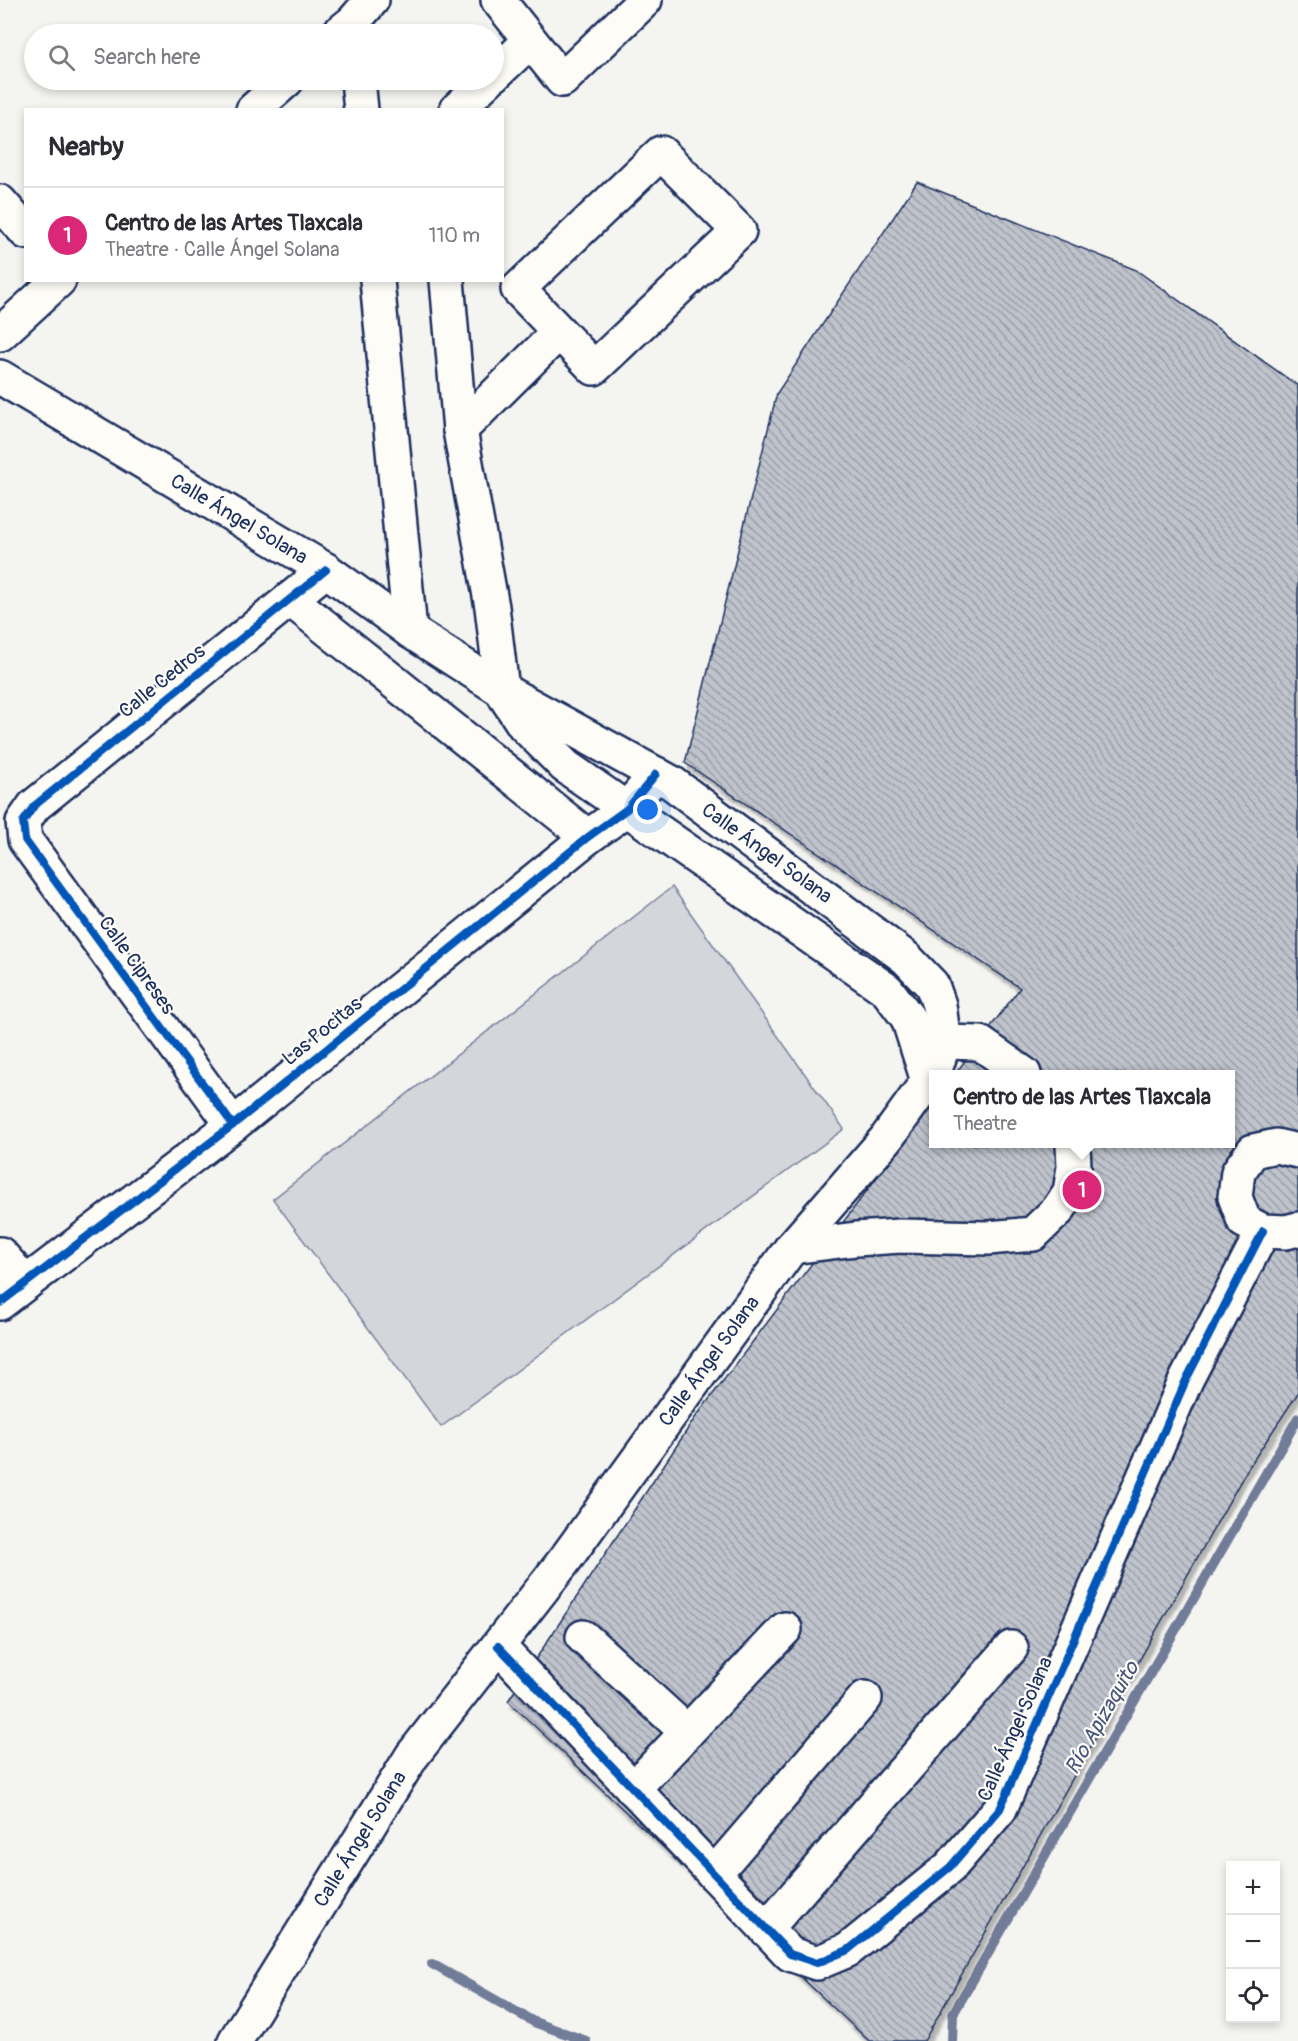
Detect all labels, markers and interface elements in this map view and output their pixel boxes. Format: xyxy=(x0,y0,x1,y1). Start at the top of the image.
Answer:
search box xyxy=(24,24,504,90)
icon: search xyxy=(45,41,78,74)
text: Search here xyxy=(93,43,200,71)
text: Nearby xyxy=(48,131,124,163)
text: Centro de las Artes Tlaxcala xyxy=(105,209,363,237)
text: 1 xyxy=(64,223,71,248)
text: 110 m xyxy=(429,223,480,248)
text: Theatre · Calle Ángel Solana xyxy=(105,237,339,262)
street label: Calle Ángel Solana xyxy=(166,468,312,570)
street label: Calle Cedros xyxy=(114,639,210,723)
your location xyxy=(633,795,662,824)
street label: Calle Ángel Solana xyxy=(697,797,837,909)
street label: Calle Cipreses xyxy=(93,911,181,1019)
street label: Las Pocitas xyxy=(277,991,367,1071)
popup xyxy=(929,1070,1235,1148)
text: Centro de las Artes Tlaxcala xyxy=(953,1083,1211,1111)
text: Theatre xyxy=(953,1111,1017,1136)
pin: 1 xyxy=(1062,1168,1102,1212)
street label: Calle Ángel Solana xyxy=(653,1291,765,1431)
street label: Calle Ángel Solana xyxy=(972,1653,1058,1805)
water label: Río Apizaquito xyxy=(1059,1655,1146,1779)
street label: Calle Ángel Solana xyxy=(308,1766,412,1912)
map controls xyxy=(1226,1861,1280,2023)
button: + xyxy=(1226,1861,1280,1915)
button: − xyxy=(1226,1915,1280,1969)
button: locate xyxy=(1226,1969,1280,2023)

